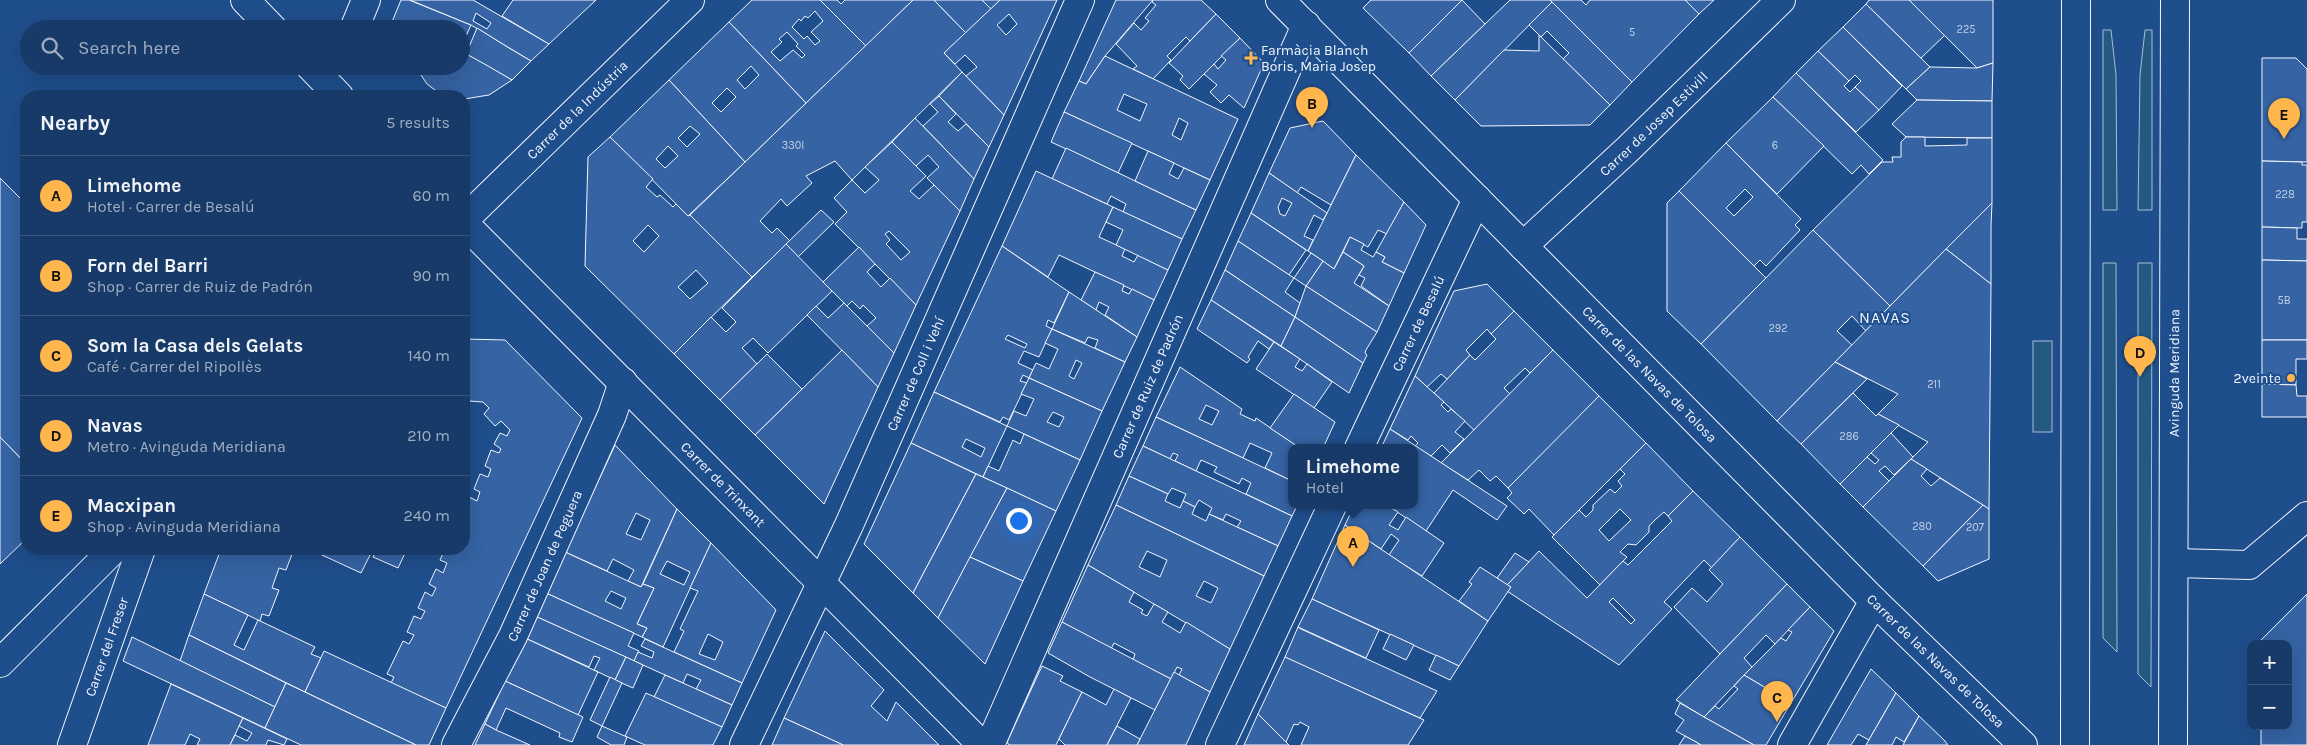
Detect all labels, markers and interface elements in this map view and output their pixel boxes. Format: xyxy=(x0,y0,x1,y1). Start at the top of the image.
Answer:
search box xyxy=(20,20,470,75)
house number: 225 xyxy=(1957,23,1975,36)
house number: 5 xyxy=(1629,26,1635,39)
icon: search xyxy=(38,34,66,62)
text: Search here xyxy=(78,37,180,59)
place label: Farmàcia Blanch Boris, Maria Josep xyxy=(1261,42,1376,75)
marker: Farmàcia Blanch Boris, Maria Josep xyxy=(1245,52,1257,64)
street label: Carrer de la Indústria xyxy=(523,57,631,163)
street label: Carrer de Josep Estivill xyxy=(1596,68,1711,180)
pin: B xyxy=(1296,87,1328,128)
pin: E xyxy=(2268,98,2300,139)
text: Nearby xyxy=(40,111,110,135)
text: 5 results xyxy=(386,113,450,132)
house number: 330I xyxy=(782,139,804,152)
house number: 6 xyxy=(1772,139,1778,152)
text: Limehome xyxy=(87,175,181,197)
text: A xyxy=(51,186,61,205)
text: 60 m xyxy=(413,186,450,205)
house number: 228 xyxy=(2275,188,2295,201)
text: Hotel · Carrer de Besalú xyxy=(87,197,255,216)
text: Forn del Barri xyxy=(87,255,209,277)
text: B xyxy=(51,266,61,285)
text: 90 m xyxy=(412,266,450,285)
street label: Carrer de Besalú xyxy=(1388,273,1448,374)
text: Shop · Carrer de Ruiz de Padrón xyxy=(87,277,313,296)
house number: 5B xyxy=(2277,294,2291,307)
street label: Carrer de las Navas de Tolosa xyxy=(1579,302,1721,446)
district label: NAVAS xyxy=(1859,308,1911,327)
street label: Avinguda Meridiana xyxy=(2165,309,2183,437)
street label: Carrer de Ruiz de Padrón xyxy=(1108,311,1187,461)
street label: Carrer de Coll i Vehí xyxy=(883,313,948,434)
house number: 292 xyxy=(1768,322,1788,335)
text: Som la Casa dels Gelats xyxy=(87,335,303,357)
pin: D xyxy=(2124,336,2156,377)
text: C xyxy=(51,346,61,365)
text: 140 m xyxy=(408,346,450,365)
text: Café · Carrer del Ripollès xyxy=(87,357,262,376)
place label: 2veinte xyxy=(2234,370,2281,387)
marker: 2veinte xyxy=(2285,372,2297,384)
house number: 211 xyxy=(1927,378,1941,391)
text: Navas xyxy=(87,415,143,437)
text: D xyxy=(51,426,61,445)
text: 210 m xyxy=(407,426,450,445)
house number: 286 xyxy=(1839,430,1859,443)
text: Metro · Avinguda Meridiana xyxy=(87,437,286,456)
street label: Carrer de Trinxant xyxy=(677,438,769,530)
popup xyxy=(1288,444,1418,509)
text: Limehome xyxy=(1306,456,1400,478)
text: Hotel xyxy=(1306,478,1344,497)
street label: Carrer de Joan de Peguera xyxy=(503,488,586,644)
text: Macxipan xyxy=(87,495,176,517)
text: E xyxy=(51,506,61,525)
text: 240 m xyxy=(404,506,450,525)
your location xyxy=(1006,508,1032,534)
text: Shop · Avinguda Meridiana xyxy=(87,517,281,536)
house number: 280 xyxy=(1912,520,1932,533)
house number: 207 xyxy=(1966,521,1984,534)
pin: A xyxy=(1337,526,1369,567)
street label: Carrer de las Navas de Tolosa xyxy=(1863,590,2008,731)
street label: Carrer del Freser xyxy=(81,594,132,699)
map controls xyxy=(2247,640,2292,730)
button: + xyxy=(2247,640,2292,685)
pin: C xyxy=(1761,681,1793,722)
button: − xyxy=(2247,685,2292,730)

